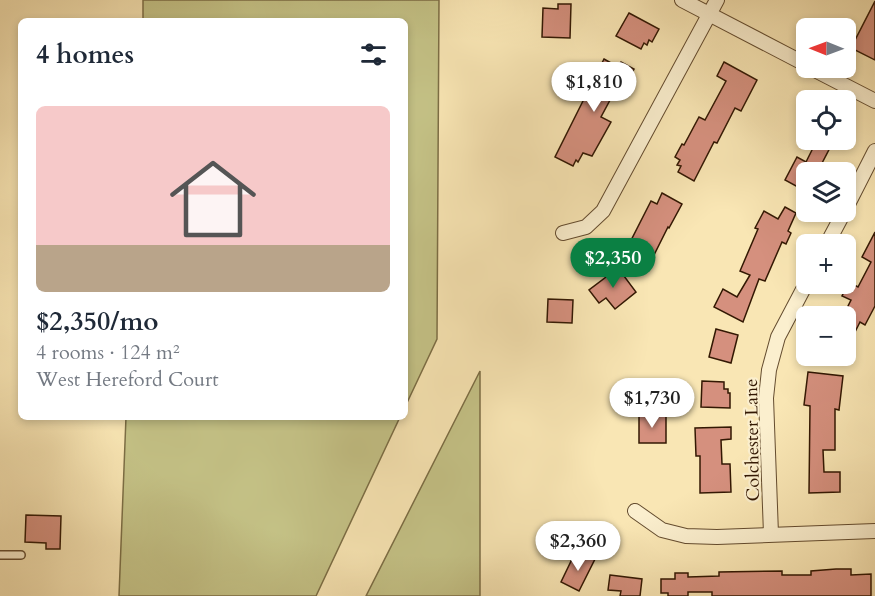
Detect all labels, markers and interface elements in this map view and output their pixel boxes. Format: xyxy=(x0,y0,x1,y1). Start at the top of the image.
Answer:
north arrow xyxy=(796,18,856,78)
map controls xyxy=(796,18,856,366)
text: 4 homes xyxy=(36,37,134,72)
icon: filters xyxy=(357,38,390,71)
pin: $1,810 xyxy=(545,62,643,113)
text: $1,810 xyxy=(565,68,623,95)
button: locate xyxy=(796,90,856,150)
icon: home xyxy=(159,145,267,253)
button: layers xyxy=(796,162,856,222)
button: + xyxy=(796,234,856,294)
pin: $2,350 xyxy=(564,238,662,289)
text: $2,350 xyxy=(584,244,642,271)
text: $2,350/mo xyxy=(36,304,159,339)
button: − xyxy=(796,306,856,366)
text: 4 rooms · 124 m² xyxy=(36,339,180,366)
text: West Hereford Court xyxy=(36,366,219,393)
pin: $1,730 xyxy=(603,378,701,429)
street label: Colchester Lane xyxy=(739,378,766,502)
text: $1,730 xyxy=(623,384,681,411)
pin: $2,360 xyxy=(529,521,627,572)
text: $2,360 xyxy=(549,527,607,554)

